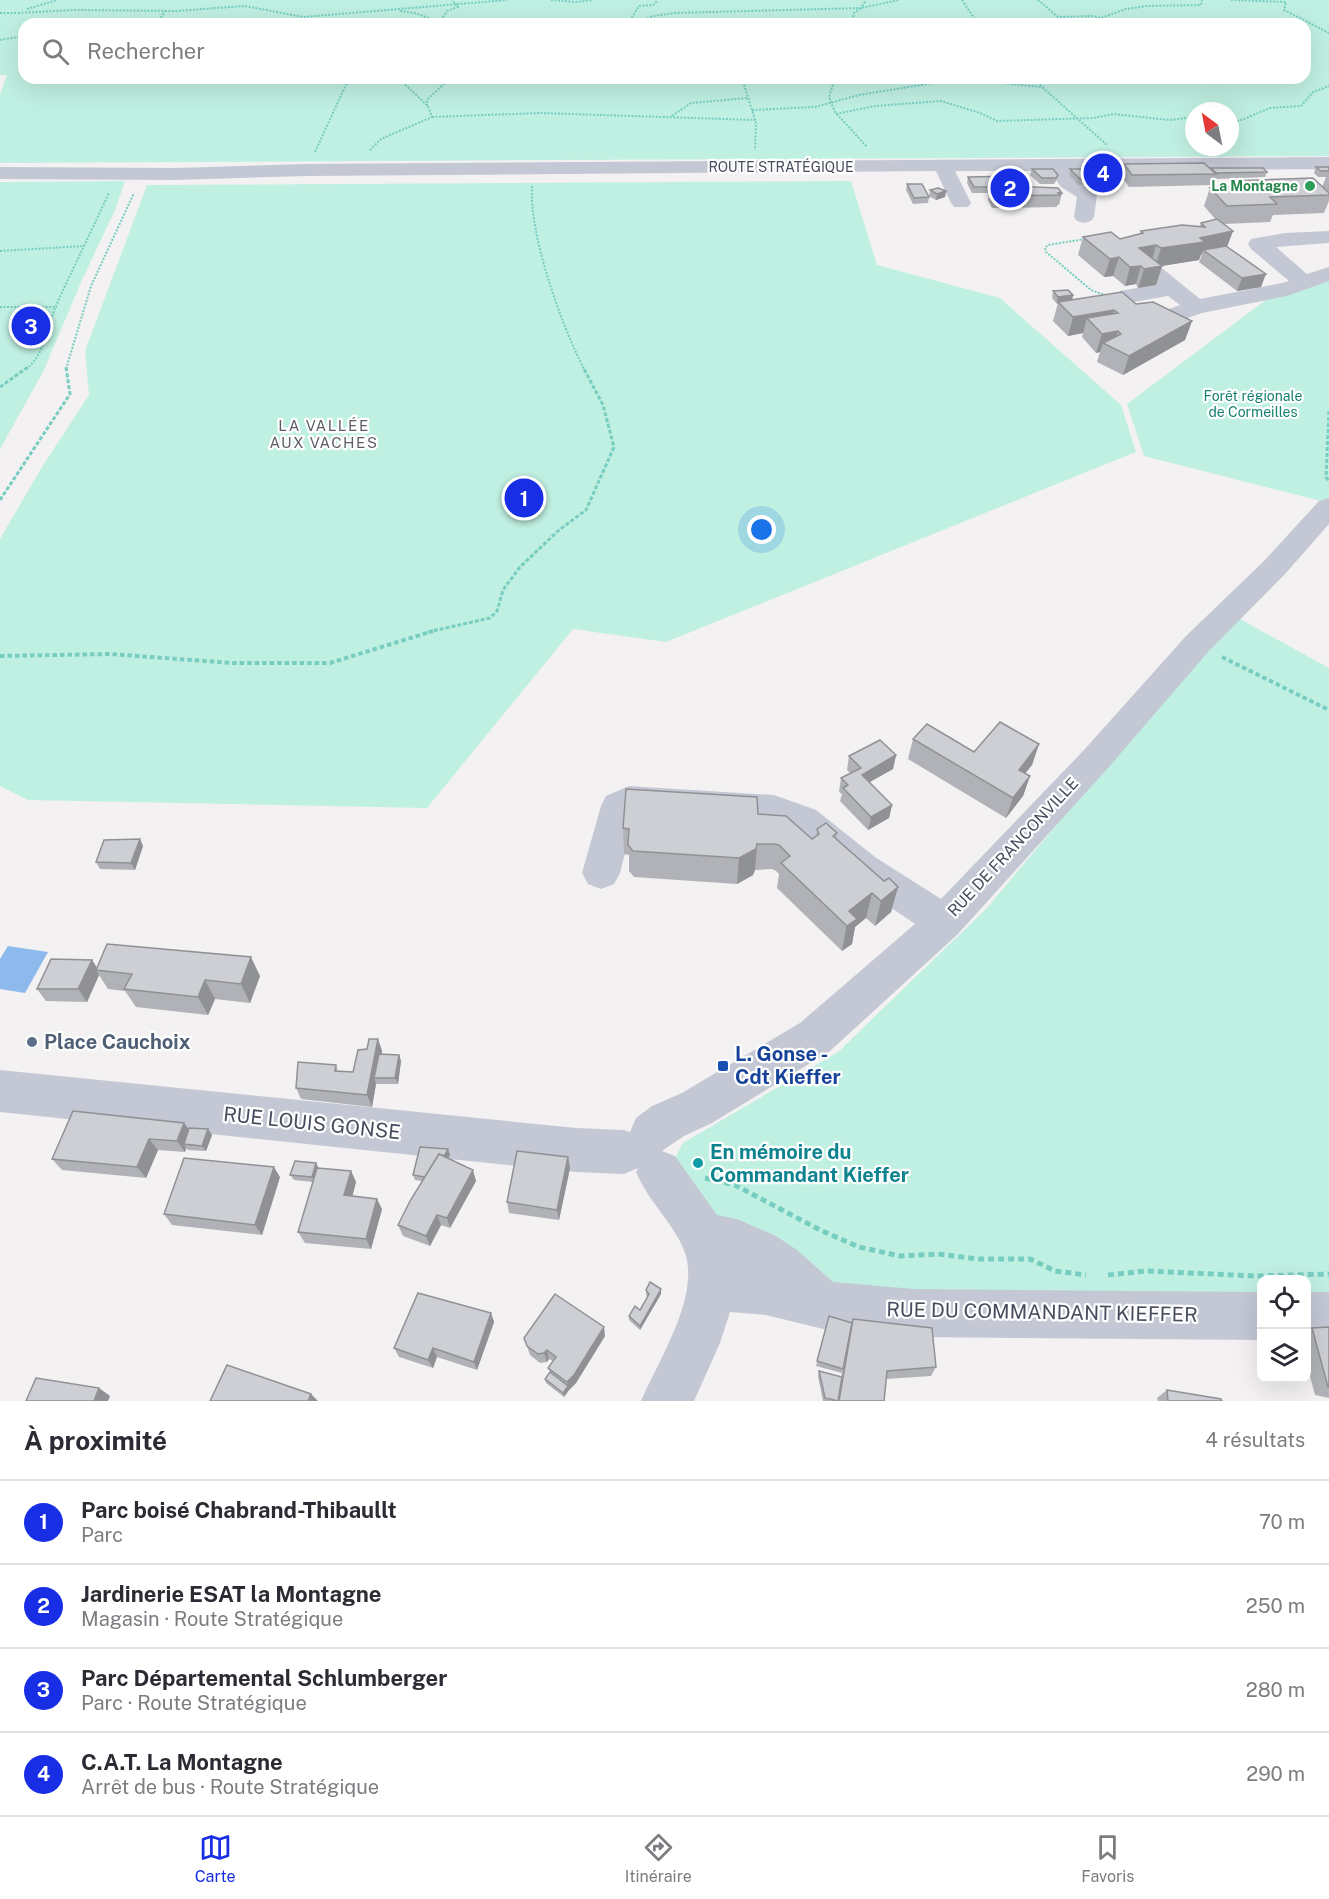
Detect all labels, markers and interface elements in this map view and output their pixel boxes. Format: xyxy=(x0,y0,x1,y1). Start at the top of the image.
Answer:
search box xyxy=(18,18,1311,84)
icon: search xyxy=(39,35,72,68)
text: Rechercher xyxy=(87,38,205,64)
north arrow xyxy=(1185,102,1239,156)
pin: 4 xyxy=(1084,150,1122,195)
street label: ROUTE STRATÉGIQUE xyxy=(708,158,854,175)
pin: 2 xyxy=(990,166,1030,210)
place label: La Montagne xyxy=(1211,178,1298,194)
marker: La Montagne xyxy=(1303,179,1317,193)
pin: 3 xyxy=(12,304,51,348)
park label: Forêt régionale de Cormeilles xyxy=(1204,388,1302,420)
district label: LA VALLÉE AUX VACHES xyxy=(270,417,378,451)
pin: 1 xyxy=(504,476,544,520)
your location xyxy=(747,515,776,544)
street label: RUE DE FRANCONVILLE xyxy=(944,774,1082,920)
place label: Place Cauchoix xyxy=(44,1030,191,1054)
marker: Place Cauchoix xyxy=(25,1035,39,1049)
place label: L. Gonse - Cdt Kieffer xyxy=(735,1042,841,1089)
marker: L. Gonse - Cdt Kieffer xyxy=(716,1059,730,1073)
street label: RUE LOUIS GONSE xyxy=(222,1102,402,1144)
place label: En mémoire du Commandant Kieffer xyxy=(710,1140,909,1187)
marker: En mémoire du Commandant Kieffer xyxy=(691,1156,705,1170)
map controls xyxy=(1257,1275,1311,1383)
button: locate xyxy=(1257,1275,1311,1329)
street label: RUE DU COMMANDANT KIEFFER xyxy=(886,1297,1198,1327)
button: layers xyxy=(1257,1329,1311,1383)
text: À proximité xyxy=(24,1425,167,1456)
text: 4 résultats xyxy=(1205,1428,1305,1452)
text: Parc boisé Chabrand-Thibaullt xyxy=(81,1497,397,1523)
text: 1 xyxy=(39,1510,48,1534)
text: 70 m xyxy=(1259,1510,1305,1534)
text: Parc xyxy=(81,1523,123,1547)
text: Jardinerie ESAT la Montagne xyxy=(81,1581,382,1607)
text: 2 xyxy=(37,1594,50,1618)
text: 250 m xyxy=(1246,1594,1305,1618)
text: Magasin · Route Stratégique xyxy=(81,1607,343,1631)
text: Parc Départemental Schlumberger xyxy=(81,1665,447,1691)
text: 3 xyxy=(37,1678,50,1702)
text: 280 m xyxy=(1246,1678,1305,1702)
text: Parc · Route Stratégique xyxy=(81,1691,307,1715)
text: C.A.T. La Montagne xyxy=(81,1749,283,1775)
text: 4 xyxy=(37,1762,50,1786)
text: 290 m xyxy=(1246,1762,1305,1786)
text: Arrêt de bus · Route Stratégique xyxy=(81,1775,379,1799)
tab: Carte xyxy=(195,1831,235,1886)
tab: Itinéraire xyxy=(625,1831,692,1886)
tab: Favoris xyxy=(1081,1831,1134,1886)

